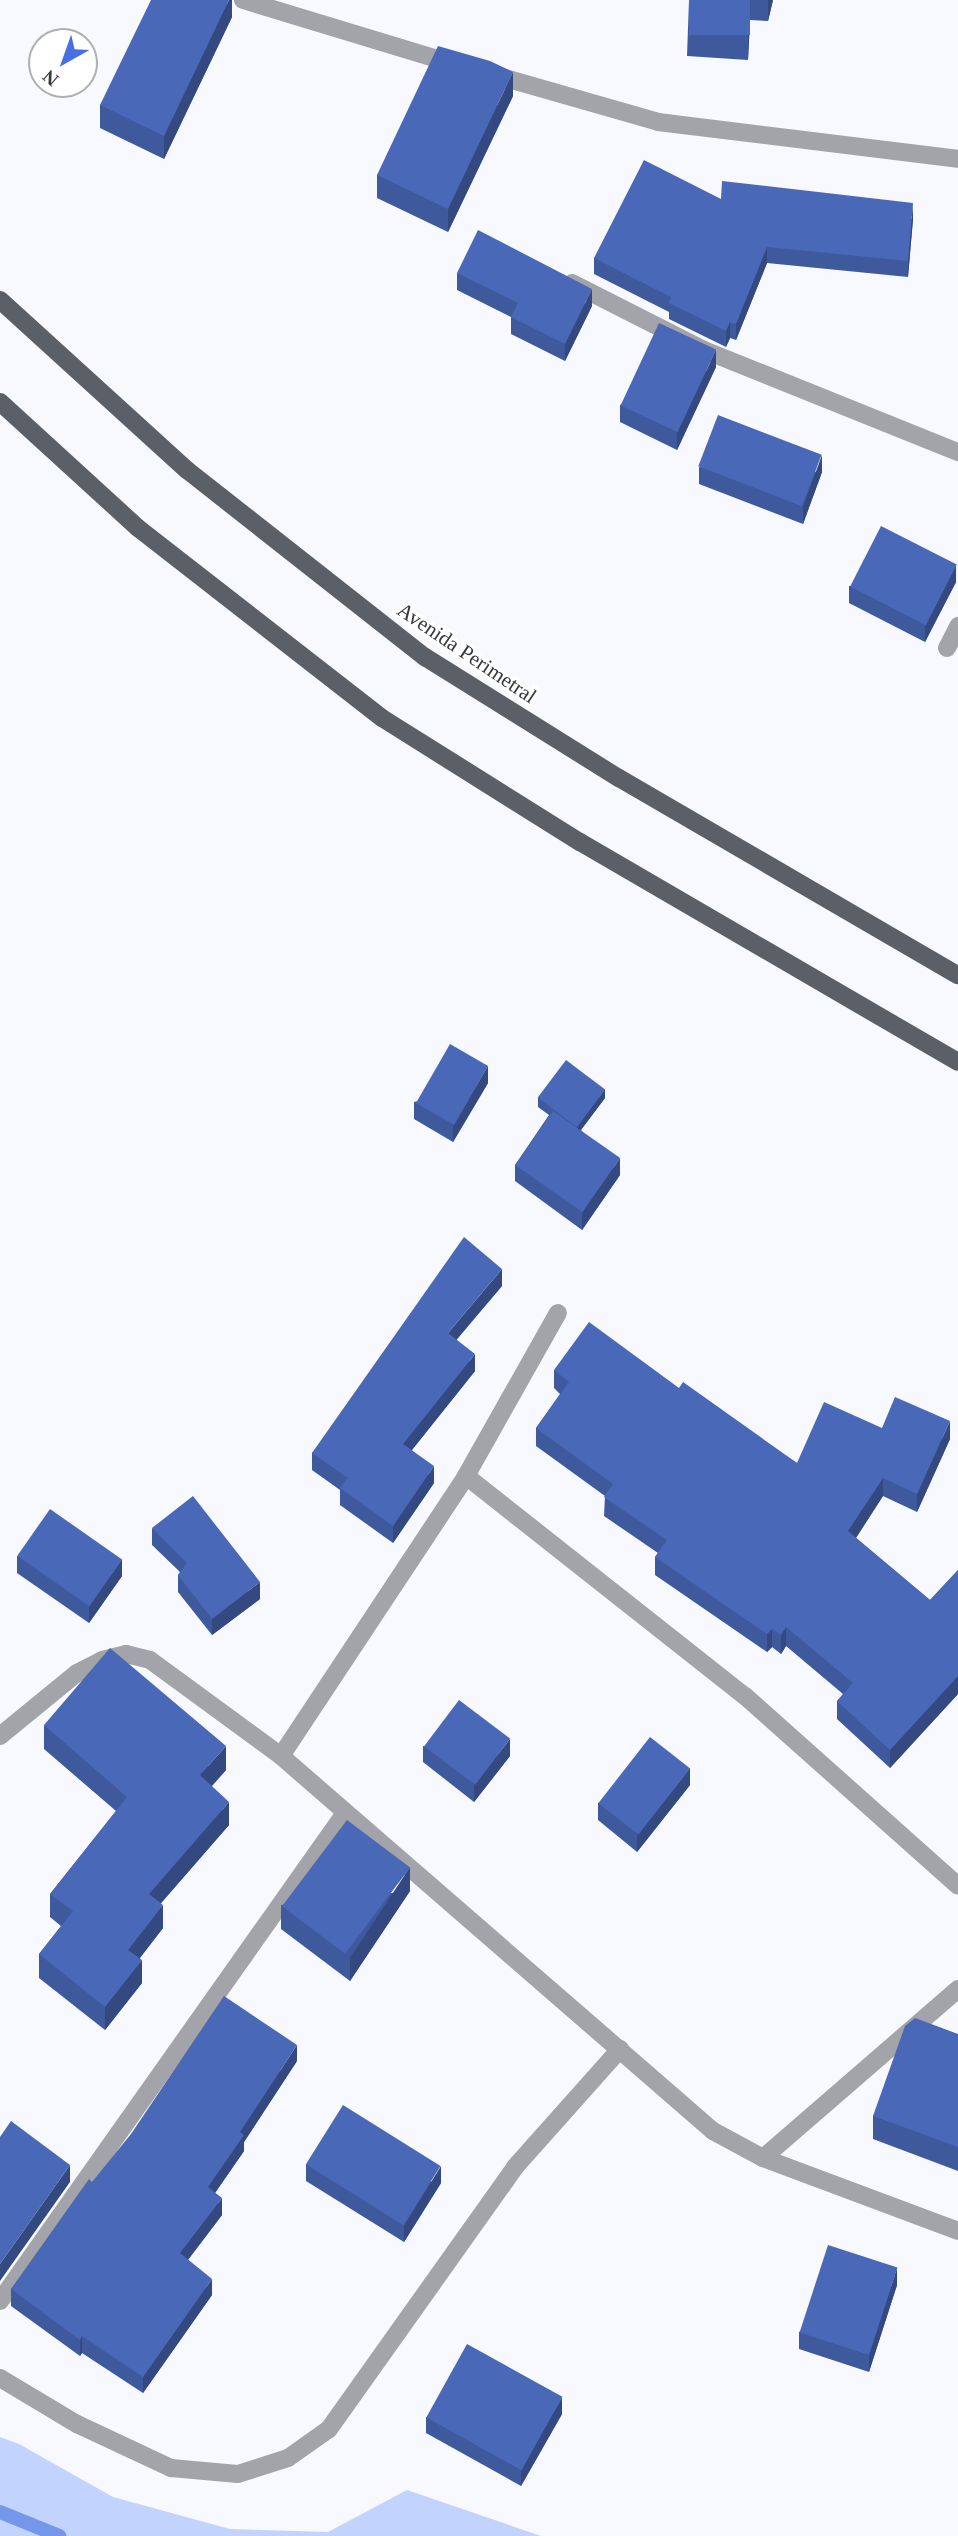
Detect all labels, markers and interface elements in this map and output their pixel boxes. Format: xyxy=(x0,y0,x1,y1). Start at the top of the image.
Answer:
north arrow xyxy=(28,28,98,98)
text: N xyxy=(38,65,62,90)
street label: Avenida Perimetral xyxy=(393,597,541,709)

